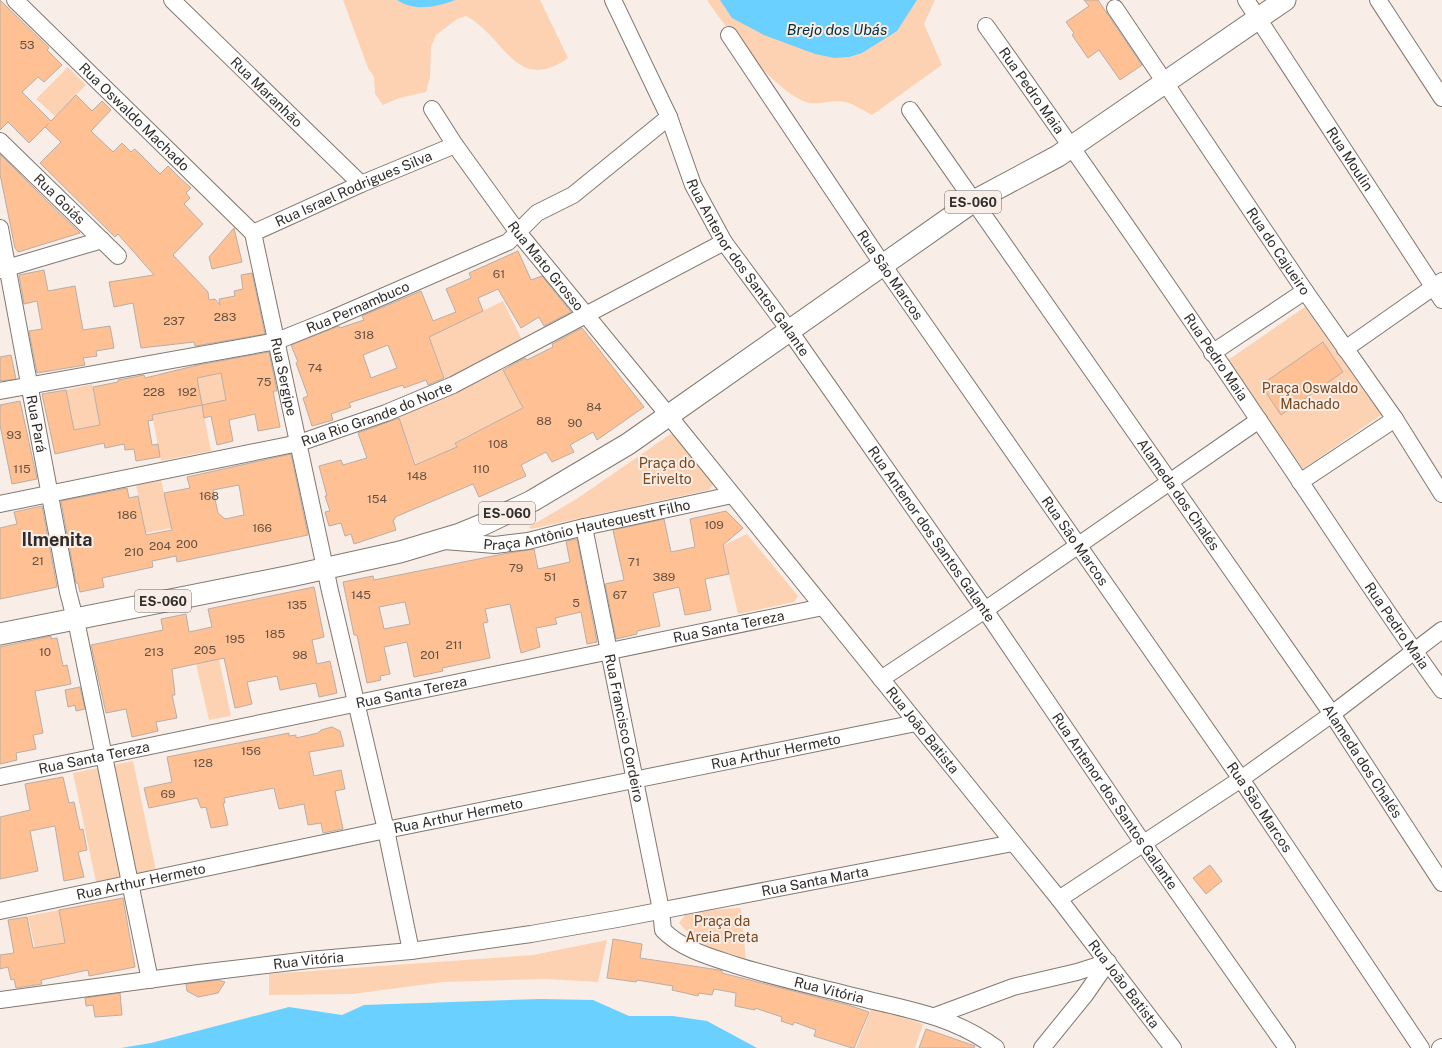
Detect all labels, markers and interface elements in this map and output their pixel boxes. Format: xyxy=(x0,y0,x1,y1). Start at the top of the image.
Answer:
water label: Brejo dos Ubás xyxy=(787,21,887,38)
house number: 53 xyxy=(19,38,35,52)
street label: Rua Pedro Maia xyxy=(996,44,1067,137)
street label: Rua Maranhão xyxy=(227,54,306,130)
street label: Rua Oswaldo Machado xyxy=(76,59,193,174)
street label: Rua Moulin xyxy=(1323,124,1377,194)
street label: Rua Israel Rodrigues Silva xyxy=(273,147,434,230)
street label: Rua Goiás xyxy=(31,170,88,227)
street label: Rua Antenor dos Santos Galante xyxy=(683,177,813,359)
road number: ES-060 xyxy=(945,191,1001,213)
street label: Rua do Cajueiro xyxy=(1243,204,1313,298)
street label: Rua Mato Grosso xyxy=(505,218,587,314)
street label: Rua São Marcos xyxy=(854,227,927,323)
house number: 61 xyxy=(493,267,505,281)
street label: Rua Pernambuco xyxy=(304,278,412,336)
house number: 283 xyxy=(214,310,236,324)
street label: Rua Pedro Maia xyxy=(1181,310,1251,404)
house number: 237 xyxy=(163,314,185,328)
house number: 318 xyxy=(354,328,374,342)
street label: Rua Sergipe xyxy=(268,336,300,417)
house number: 74 xyxy=(308,361,323,375)
house number: 75 xyxy=(257,375,272,389)
street label: Rua Rio Grande do Norte xyxy=(299,378,454,450)
park label: Praça Oswaldo Machado xyxy=(1262,380,1358,412)
house number: 228 xyxy=(143,385,165,399)
house number: 192 xyxy=(177,385,197,399)
street label: Rua Pará xyxy=(23,394,50,454)
house number: 84 xyxy=(586,400,602,414)
house number: 88 xyxy=(536,414,552,428)
house number: 90 xyxy=(568,416,582,430)
house number: 93 xyxy=(7,428,21,442)
street label: Alameda dos Chalés xyxy=(1134,436,1223,553)
house number: 108 xyxy=(488,437,508,451)
street label: Rua Antenor dos Santos Galante xyxy=(865,443,999,625)
park label: Praça do Erivelto xyxy=(639,455,695,487)
house number: 115 xyxy=(13,462,31,476)
house number: 110 xyxy=(472,462,490,476)
house number: 148 xyxy=(407,469,427,483)
house number: 168 xyxy=(199,489,219,503)
house number: 154 xyxy=(367,492,388,506)
street label: Rua São Marcos xyxy=(1039,493,1112,589)
street label: Praça Antônio Hautequestt Filho xyxy=(483,496,692,553)
road number: ES-060 xyxy=(479,502,535,524)
house number: 186 xyxy=(117,508,137,522)
house number: 109 xyxy=(704,518,724,532)
house number: 166 xyxy=(252,521,272,535)
district label: Ilmenita xyxy=(21,529,93,550)
house number: 200 xyxy=(176,537,198,551)
house number: 204 xyxy=(149,539,171,553)
house number: 210 xyxy=(124,545,144,559)
house number: 21 xyxy=(32,554,44,568)
house number: 71 xyxy=(628,555,640,569)
house number: 79 xyxy=(509,561,523,575)
house number: 51 xyxy=(544,570,556,584)
house number: 389 xyxy=(653,570,675,584)
street label: Rua Pedro Maia xyxy=(1362,579,1432,672)
house number: 145 xyxy=(351,588,371,602)
house number: 67 xyxy=(613,588,627,602)
road number: ES-060 xyxy=(135,590,191,612)
house number: 5 xyxy=(572,596,580,610)
house number: 135 xyxy=(287,598,307,612)
street label: Rua Santa Tereza xyxy=(672,607,786,646)
house number: 185 xyxy=(265,627,285,641)
house number: 195 xyxy=(225,632,245,646)
house number: 211 xyxy=(446,638,462,652)
house number: 205 xyxy=(194,643,216,657)
house number: 10 xyxy=(39,645,51,659)
house number: 213 xyxy=(144,645,164,659)
house number: 98 xyxy=(292,648,308,662)
house number: 201 xyxy=(420,648,440,662)
street label: Rua Francisco Cordeiro xyxy=(602,652,647,804)
street label: Rua Santa Tereza xyxy=(354,673,468,711)
street label: Rua João Batista xyxy=(883,684,962,777)
street label: Alameda dos Chalés xyxy=(1320,701,1405,821)
street label: Rua Antenor dos Santos Galante xyxy=(1049,710,1181,892)
street label: Rua Arthur Hermeto xyxy=(710,730,842,772)
street label: Rua Santa Tereza xyxy=(37,738,151,777)
house number: 156 xyxy=(241,744,261,758)
house number: 128 xyxy=(193,756,213,770)
street label: Rua São Marcos xyxy=(1224,759,1296,855)
house number: 69 xyxy=(161,787,175,801)
street label: Rua Arthur Hermeto xyxy=(392,795,524,836)
street label: Rua Arthur Hermeto xyxy=(75,860,207,903)
street label: Rua Santa Marta xyxy=(760,863,870,899)
park label: Praça da Areia Preta xyxy=(686,913,758,945)
street label: Rua João Batista xyxy=(1085,937,1163,1031)
street label: Rua Vitória xyxy=(272,949,345,972)
street label: Rua Vitória xyxy=(793,974,866,1006)

